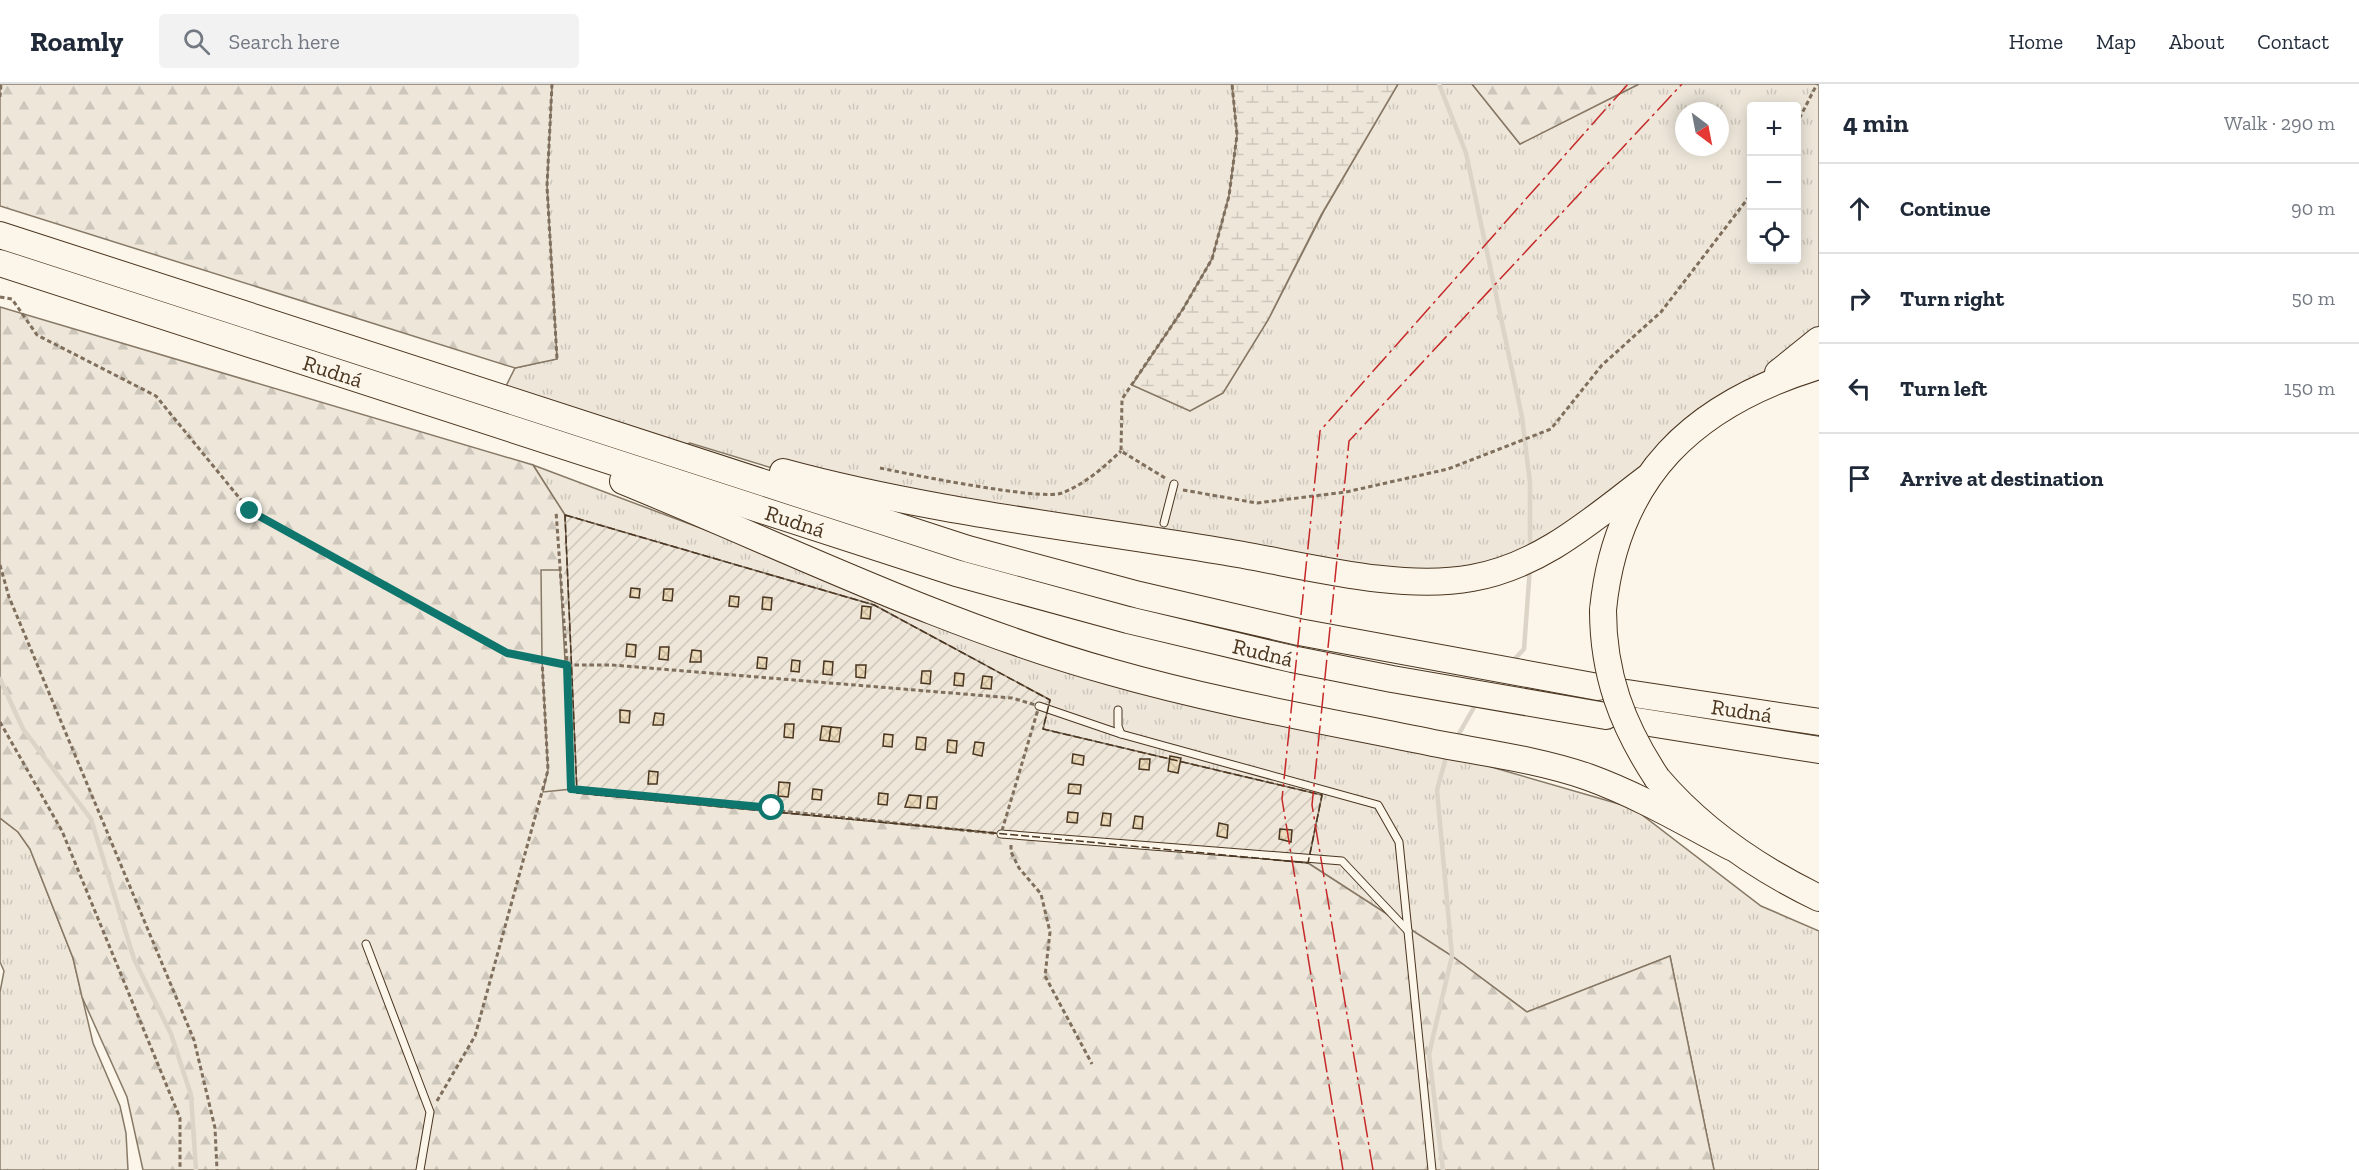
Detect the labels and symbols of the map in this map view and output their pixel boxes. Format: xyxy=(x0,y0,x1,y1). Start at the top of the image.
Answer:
north arrow xyxy=(1675,102,1729,156)
street label: Rudná xyxy=(300,349,367,393)
route end xyxy=(236,497,262,523)
street label: Rudná xyxy=(762,499,829,543)
street label: Rudná xyxy=(1230,632,1296,672)
street label: Rudná xyxy=(1709,692,1774,728)
route start xyxy=(758,794,784,820)

